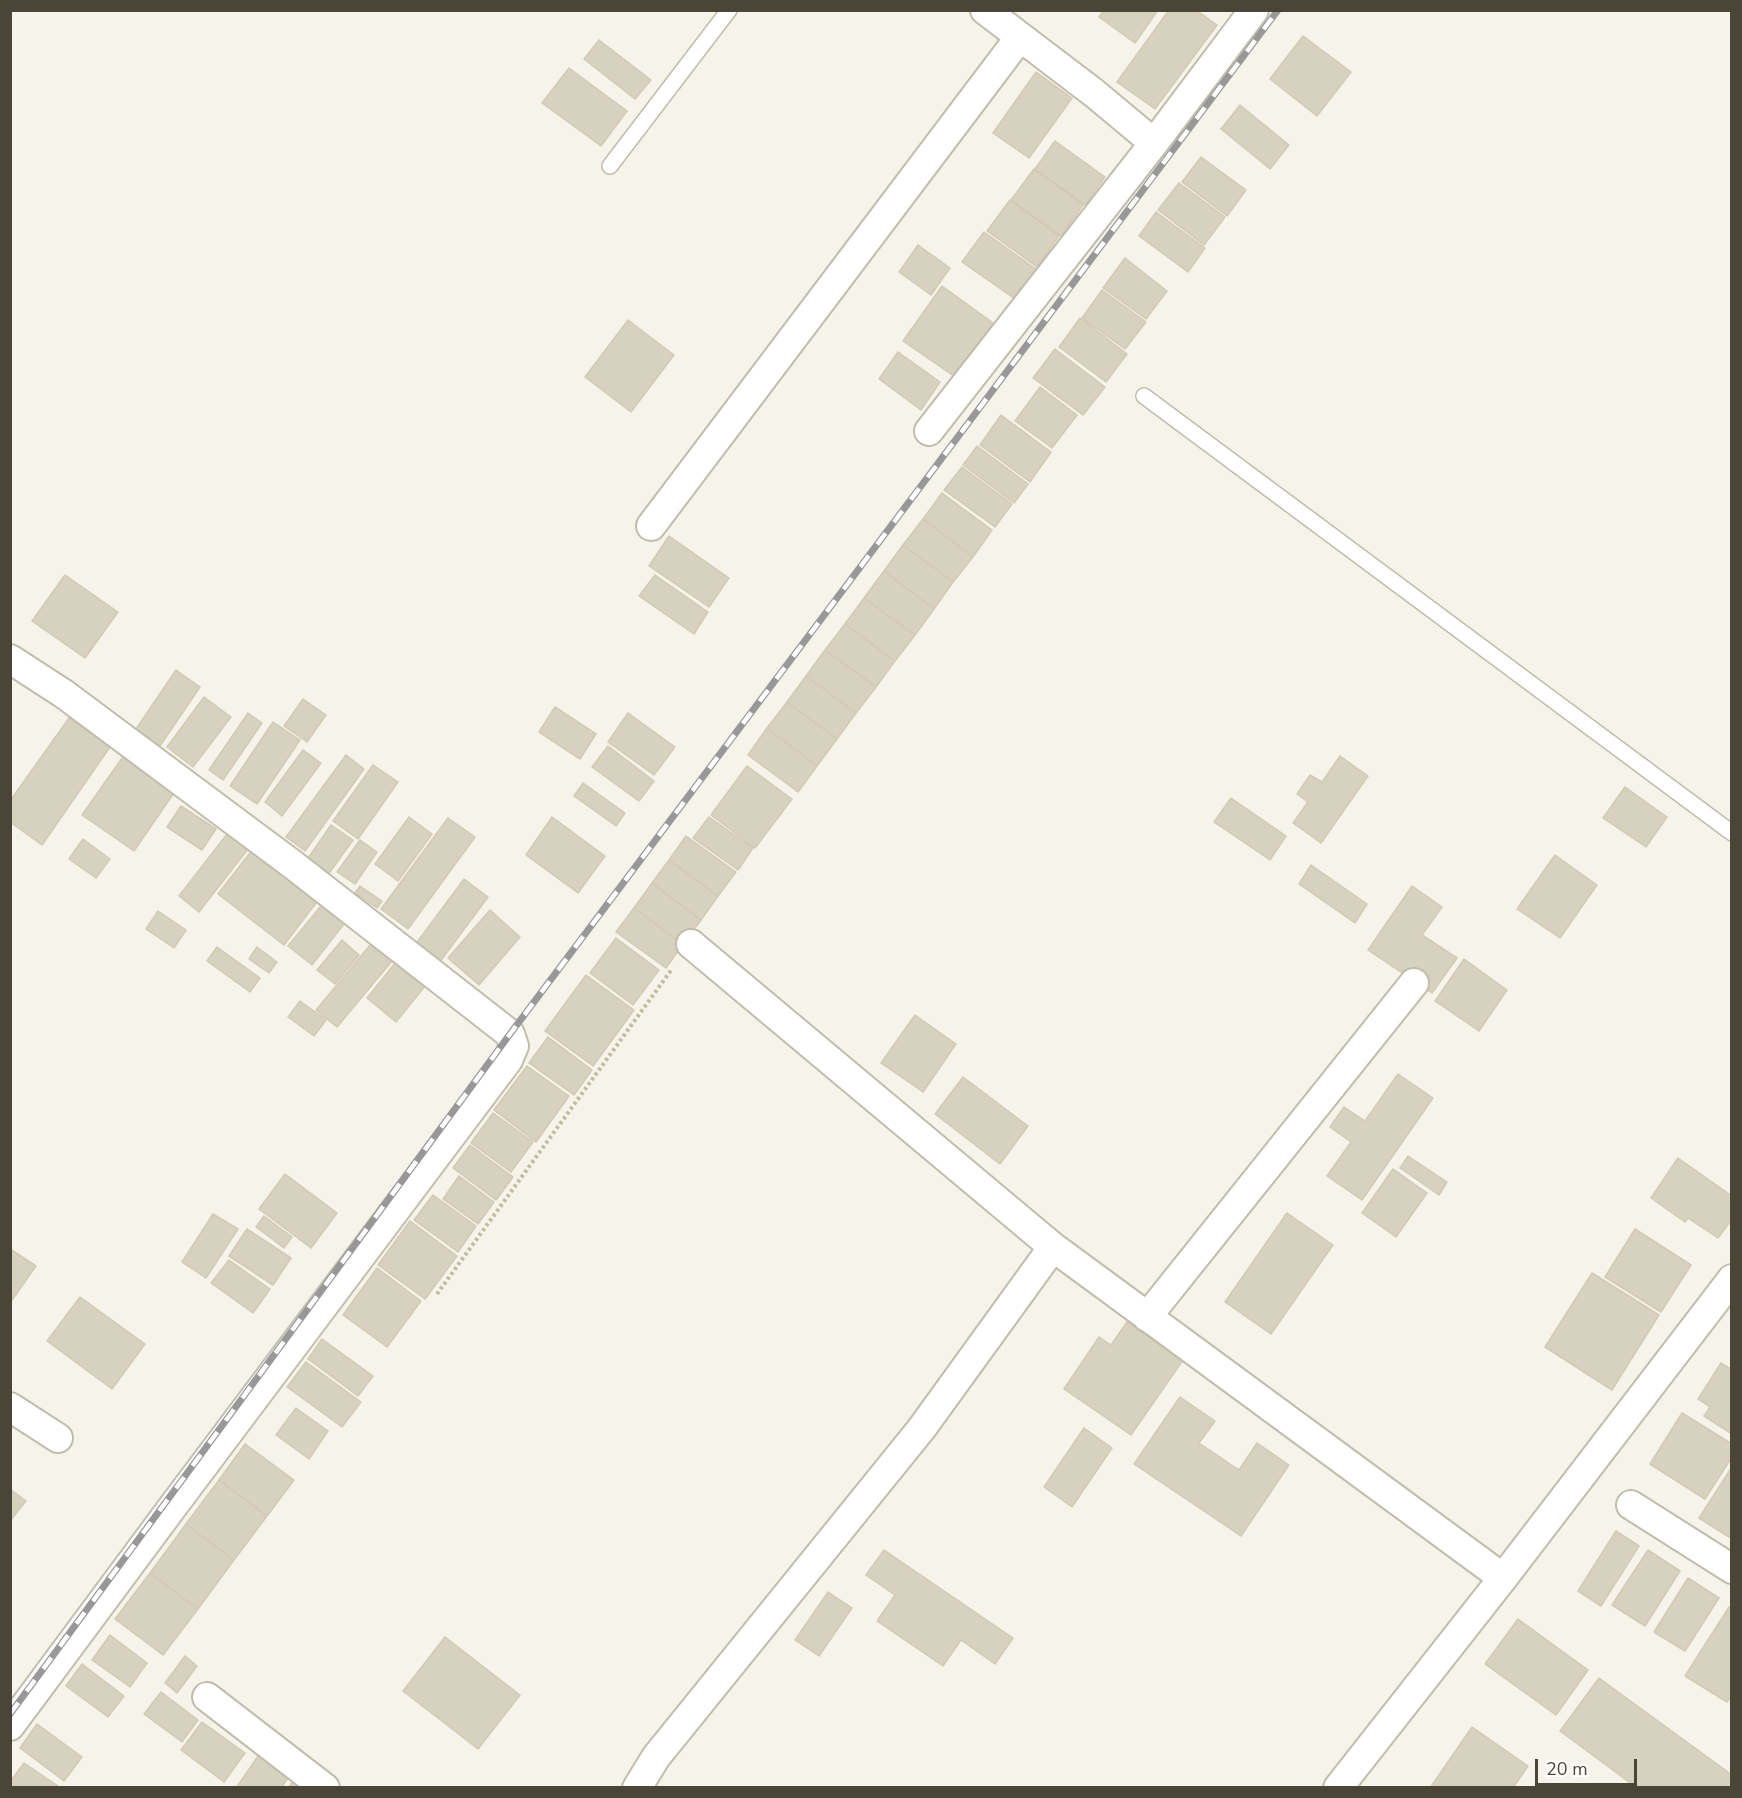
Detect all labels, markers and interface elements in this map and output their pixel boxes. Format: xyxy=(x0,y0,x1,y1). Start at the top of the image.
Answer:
scale bar xyxy=(1538,1747,1640,1785)
text: 20 m xyxy=(1546,1757,1588,1781)

